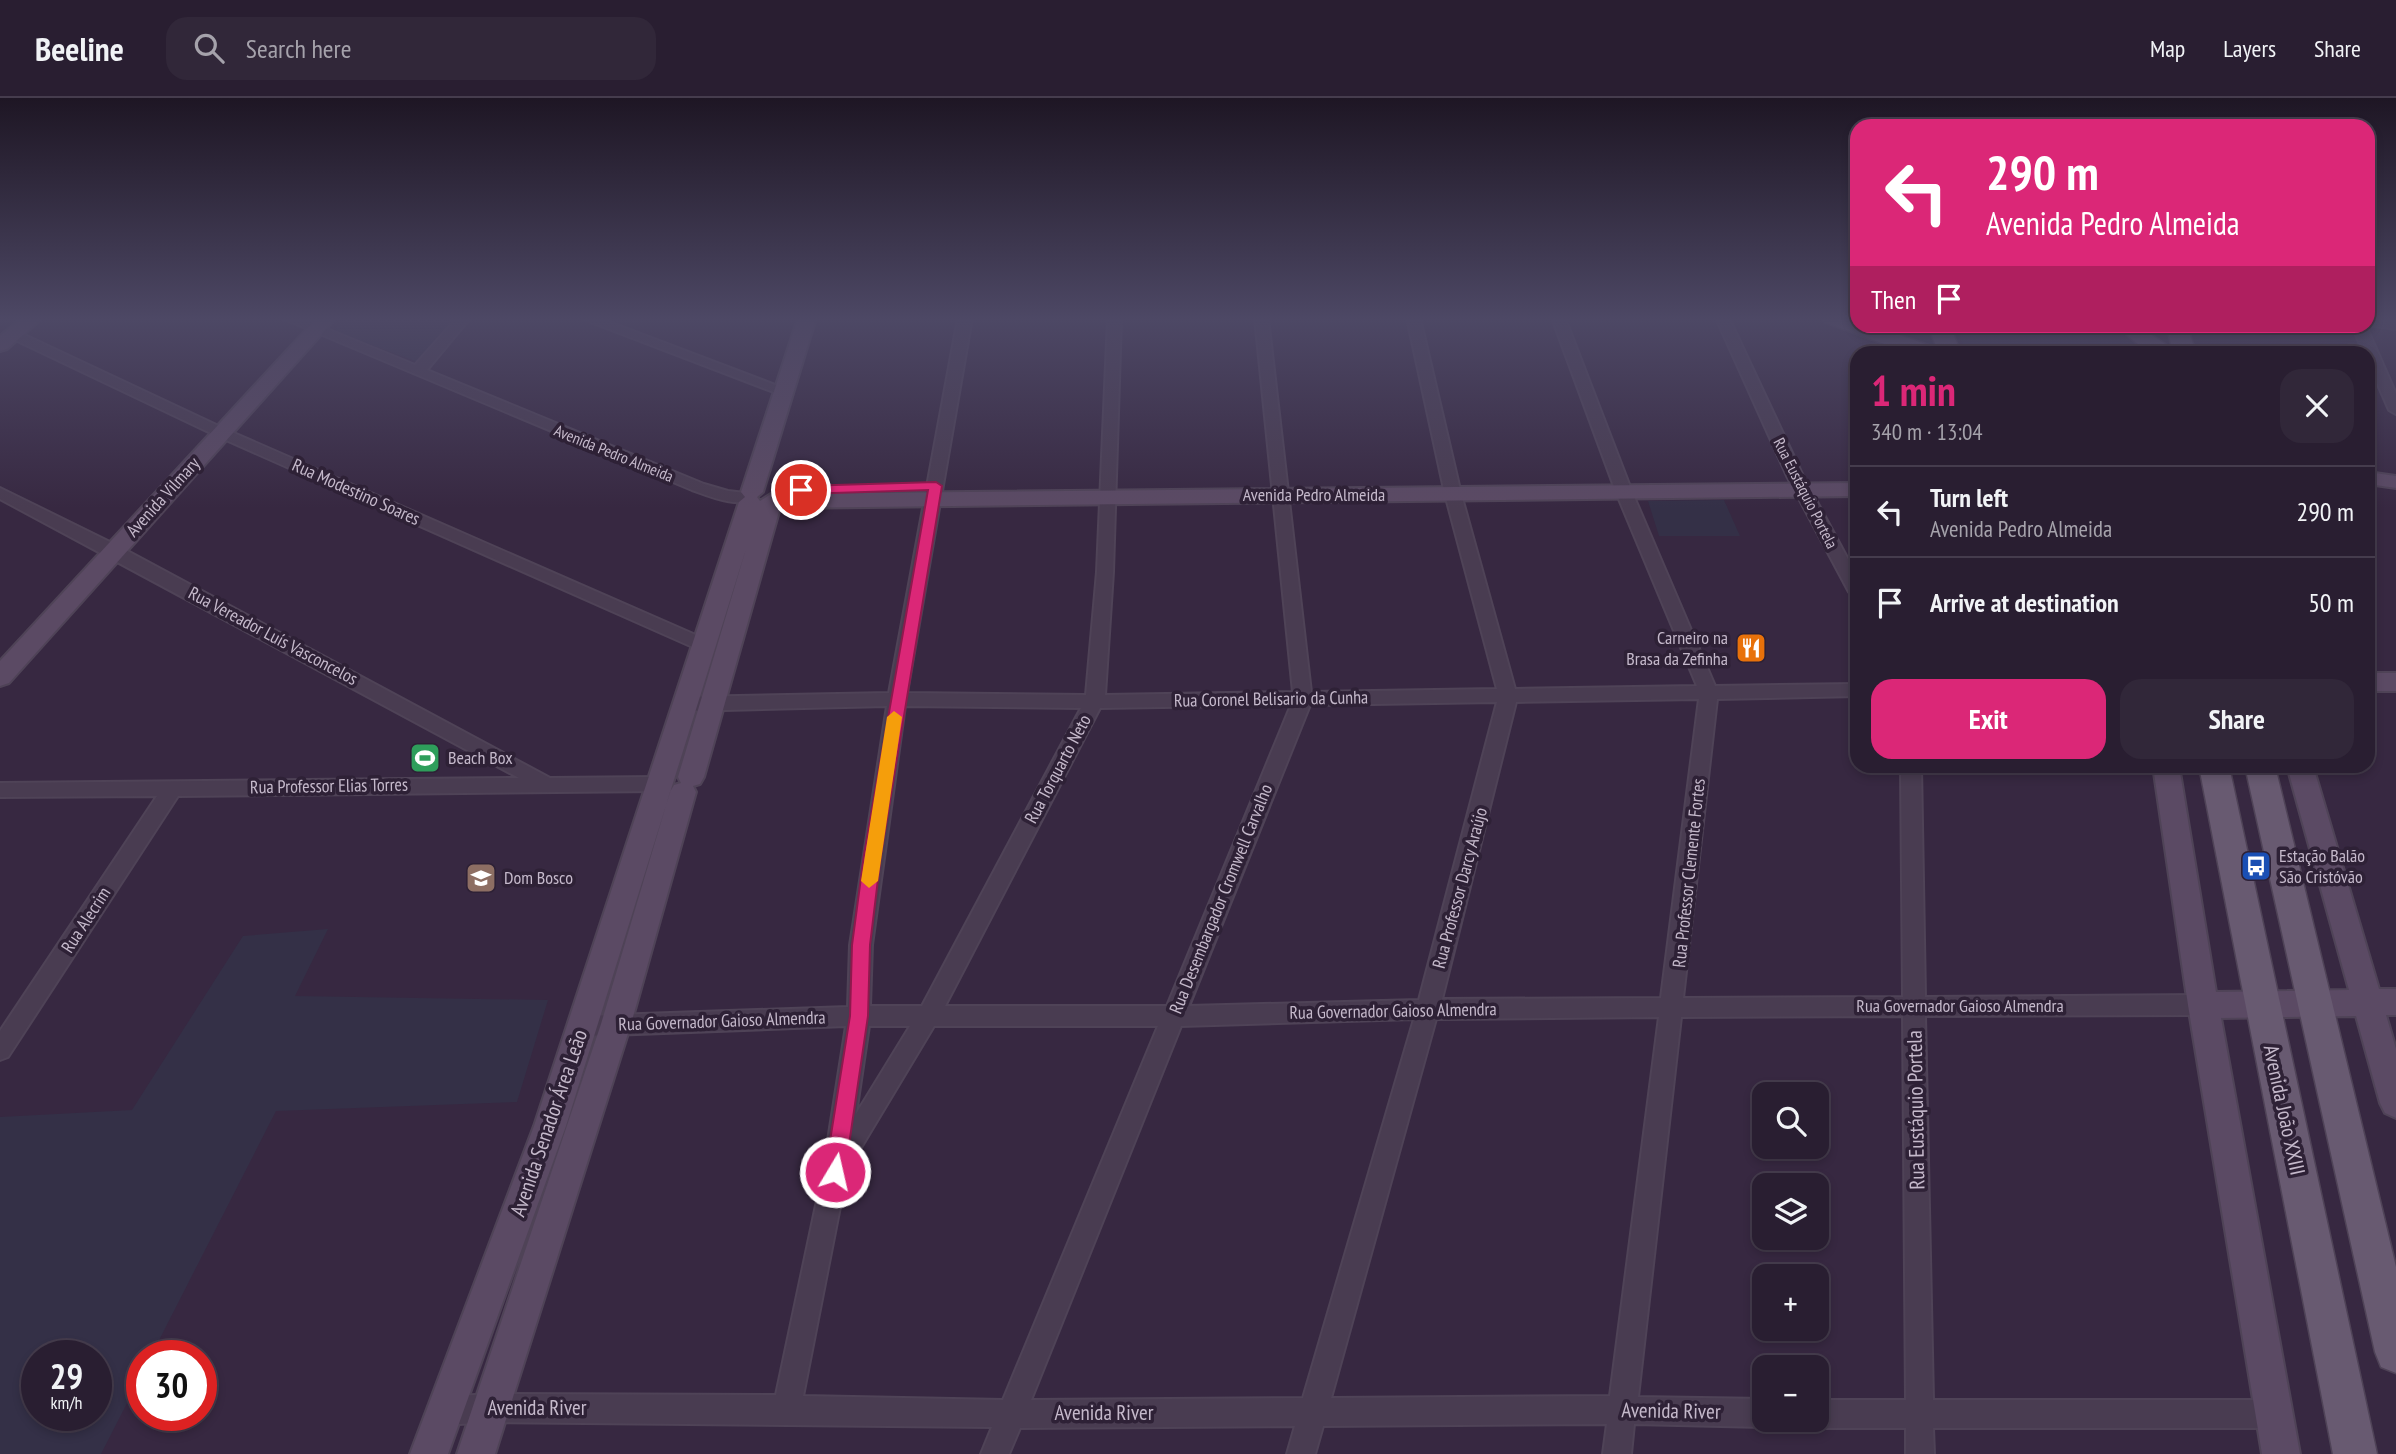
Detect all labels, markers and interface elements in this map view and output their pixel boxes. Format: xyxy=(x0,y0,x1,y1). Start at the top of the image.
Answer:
search box xyxy=(166,17,656,80)
text: Beeline xyxy=(35,27,124,70)
icon: search xyxy=(190,29,228,67)
text: Search here xyxy=(246,32,351,65)
text: Map xyxy=(2150,33,2185,64)
text: Layers xyxy=(2223,33,2276,64)
text: Share xyxy=(2314,33,2361,64)
text: 290 m xyxy=(1986,140,2099,204)
icon: left xyxy=(1871,147,1962,238)
text: Avenida Pedro Almeida xyxy=(1986,202,2240,244)
icon: arrive xyxy=(1930,280,1968,318)
text: Then xyxy=(1871,283,1916,316)
text: 1 min xyxy=(1871,363,1956,418)
button: close xyxy=(2280,369,2354,443)
text: 340 m · 13:04 xyxy=(1871,417,1983,446)
street label: Avenida Pedro Almeida xyxy=(551,420,677,486)
street label: Rua Eustáquio Portela xyxy=(1770,434,1842,552)
street label: Avenida Vilmary xyxy=(121,452,205,541)
street label: Rua Modestino Soares xyxy=(289,453,424,530)
pin xyxy=(771,460,831,520)
icon: arrive xyxy=(782,471,820,509)
text: Turn left xyxy=(1930,481,2008,514)
street label: Avenida Pedro Almeida xyxy=(1243,483,1385,506)
icon: left xyxy=(1871,493,1909,531)
text: 290 m xyxy=(2296,495,2354,528)
text: Avenida Pedro Almeida xyxy=(1930,514,2112,543)
street label: Rua Vereador Luís Vasconcelos xyxy=(185,581,362,690)
icon: arrive xyxy=(1871,584,1909,622)
text: Arrive at destination xyxy=(1930,586,2119,619)
text: 50 m xyxy=(2308,586,2354,619)
place label: Carneiro na Brasa da Zefinha xyxy=(1626,626,1728,670)
restaurant icon: Carneiro na Brasa da Zefinha xyxy=(1734,631,1768,665)
button: Exit xyxy=(1871,679,2106,759)
button: Share xyxy=(2120,679,2354,759)
street label: Rua Coronel Belisario da Cunha xyxy=(1174,685,1368,712)
street label: Rua Torquarto Neto xyxy=(1019,710,1096,827)
sports icon: Beach Box xyxy=(408,741,442,775)
place label: Beach Box xyxy=(448,746,513,769)
street label: Rua Professor Elias Torres xyxy=(250,773,408,798)
street label: Rua Professor Clemente Fortes xyxy=(1667,777,1710,969)
street label: Rua Desembargador Cromwell Carvalho xyxy=(1164,780,1277,1017)
street label: Rua Professor Darcy Araújo xyxy=(1427,805,1492,971)
place label: Estação Balão São Cristóvão xyxy=(2279,844,2365,888)
bus stop icon: Estação Balão São Cristóvão xyxy=(2239,849,2273,883)
school or university icon: Dom Bosco xyxy=(464,861,498,895)
place label: Dom Bosco xyxy=(504,866,573,889)
street label: Rua Alecrim xyxy=(56,882,115,957)
street label: Rua Governador Gaioso Almendra xyxy=(1856,994,2064,1017)
street label: Rua Governador Gaioso Almendra xyxy=(1289,997,1497,1024)
street label: Rua Governador Gaioso Almendra xyxy=(618,1005,826,1036)
street label: Avenida Senador Área Leão xyxy=(504,1026,593,1220)
street label: Rua Eustáquio Portela xyxy=(1901,1030,1930,1190)
street label: Avenida João XXIII xyxy=(2258,1042,2311,1178)
map controls xyxy=(1752,1082,1829,1432)
button: search xyxy=(1752,1082,1829,1159)
position arrow xyxy=(798,1135,872,1209)
button: layers xyxy=(1752,1173,1829,1250)
button: + xyxy=(1752,1264,1829,1341)
speed limit sign: 30 xyxy=(126,1340,217,1431)
text: 29 xyxy=(50,1353,83,1399)
button: − xyxy=(1752,1355,1829,1432)
text: km/h xyxy=(51,1391,82,1414)
street label: Avenida River xyxy=(487,1394,587,1421)
street label: Avenida River xyxy=(1621,1396,1721,1425)
street label: Avenida River xyxy=(1054,1399,1154,1426)

